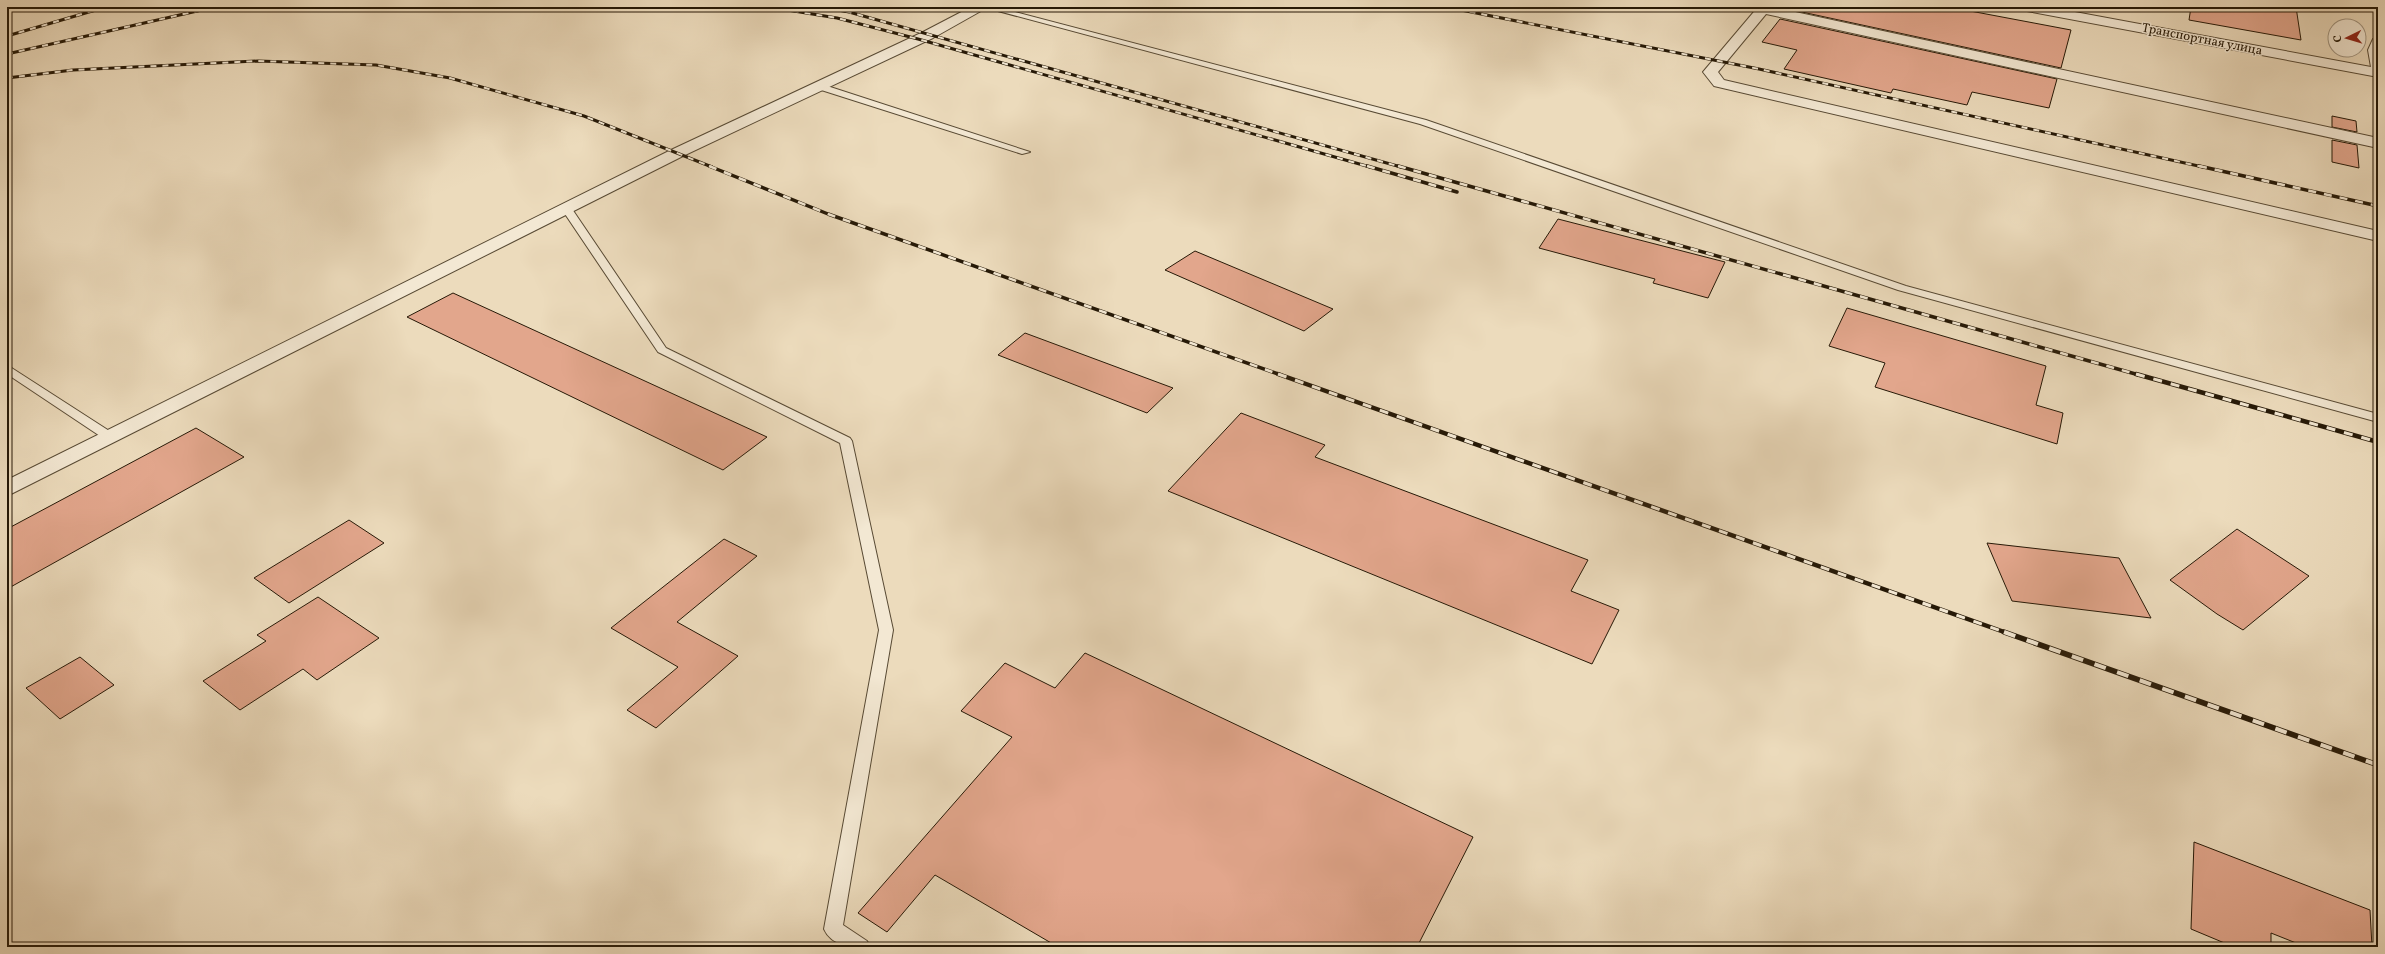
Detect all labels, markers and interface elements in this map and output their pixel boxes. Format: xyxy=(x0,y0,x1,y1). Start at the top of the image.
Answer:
north arrow xyxy=(2327,18,2367,58)
street label: Транспортная улица xyxy=(2140,19,2264,61)
text: С xyxy=(2331,35,2346,43)

